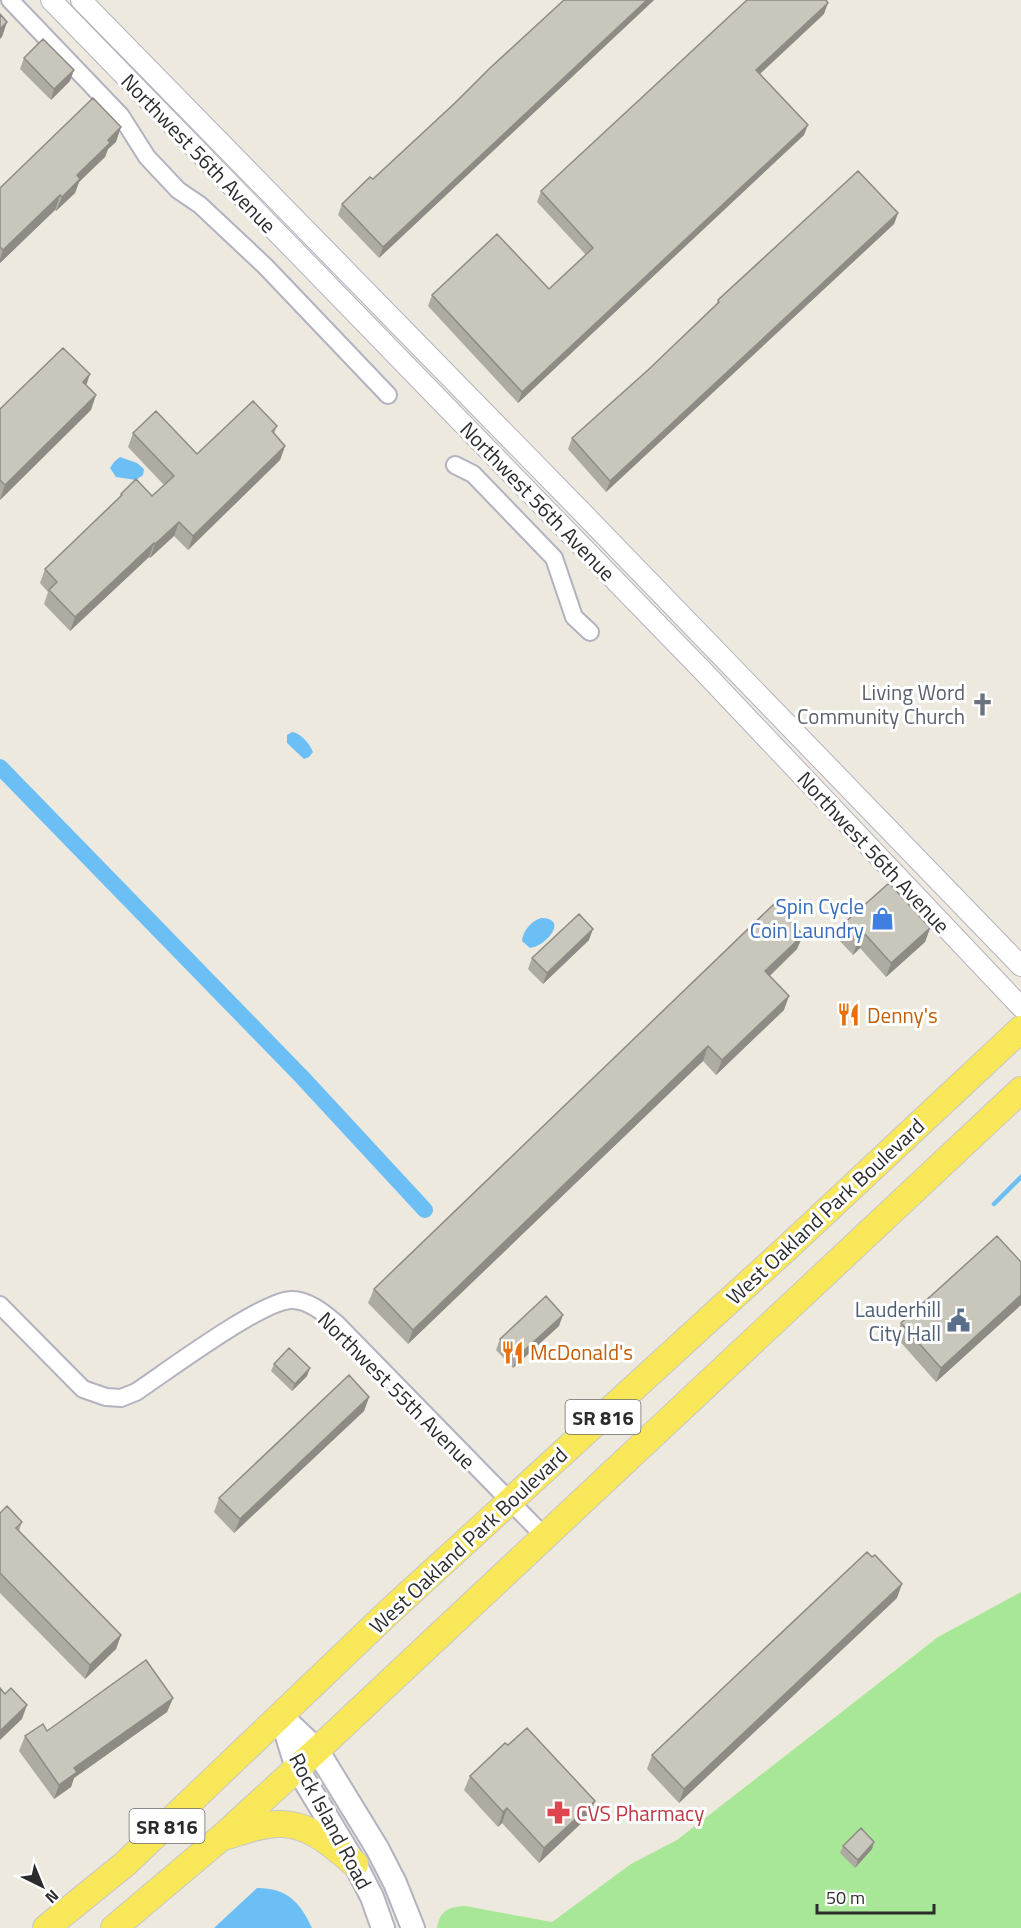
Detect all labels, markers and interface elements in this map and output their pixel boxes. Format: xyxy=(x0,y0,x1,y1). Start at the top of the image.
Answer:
street label: Northwest 56th Avenue xyxy=(114,66,284,240)
street label: Northwest 56th Avenue xyxy=(453,414,623,588)
place label: Living Word Community Church xyxy=(797,676,965,732)
church icon: Living Word Community Church xyxy=(970,691,996,717)
street label: Northwest 56th Avenue xyxy=(790,764,958,940)
place label: Spin Cycle Coin Laundry xyxy=(750,890,864,946)
shop icon: Spin Cycle Coin Laundry xyxy=(869,905,895,931)
place label: Denny's xyxy=(867,999,938,1031)
restaurant icon: Denny's xyxy=(836,1002,862,1028)
street label: West Oakland Park Boulevard xyxy=(719,1110,931,1312)
place label: Lauderhill City Hall xyxy=(855,1293,941,1349)
street label: Northwest 55th Avenue xyxy=(311,1304,483,1476)
public building icon: Lauderhill City Hall xyxy=(946,1308,972,1334)
place label: McDonald's xyxy=(530,1336,633,1368)
restaurant icon: McDonald's xyxy=(499,1339,525,1365)
road number: SR 816 xyxy=(566,1400,640,1434)
street label: West Oakland Park Boulevard xyxy=(362,1439,574,1641)
street label: Rock Island Road xyxy=(282,1747,380,1895)
place label: CVS Pharmacy xyxy=(576,1797,704,1829)
pharmacy icon: CVS Pharmacy xyxy=(545,1800,571,1826)
road number: SR 816 xyxy=(130,1809,204,1843)
north arrow xyxy=(12,1856,72,1916)
scale bar xyxy=(817,1877,934,1915)
text: N xyxy=(40,1884,64,1910)
text: 50 m xyxy=(826,1884,865,1911)

